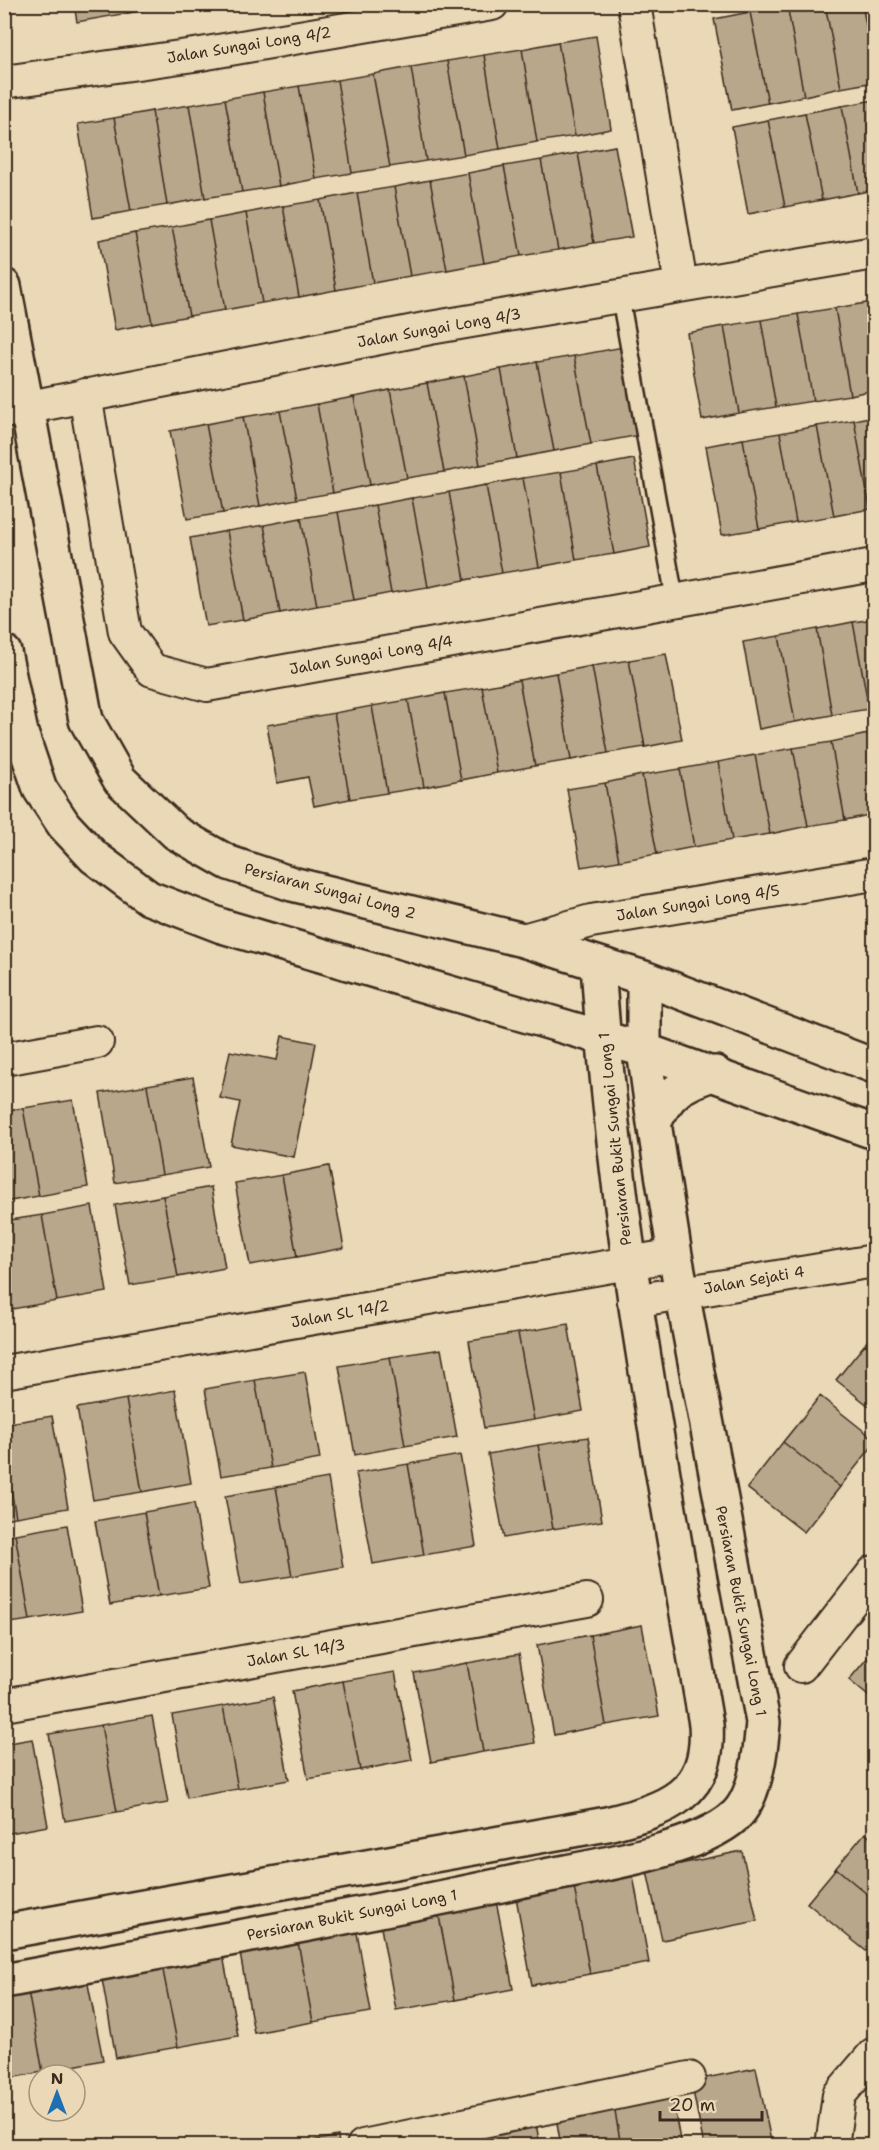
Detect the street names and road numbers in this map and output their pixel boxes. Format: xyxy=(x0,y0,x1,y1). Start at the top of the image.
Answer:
street label: Jalan Sungai Long 4/2 xyxy=(166,22,332,68)
street label: Jalan Sungai Long 4/3 xyxy=(356,304,522,352)
street label: Jalan Sungai Long 4/4 xyxy=(288,631,454,679)
street label: Persiaran Sungai Long 2 xyxy=(242,858,418,924)
street label: Jalan Sungai Long 4/5 xyxy=(615,880,781,926)
street label: Persiaran Bukit Sungai Long 1 xyxy=(594,1032,636,1246)
street label: Jalan Sejati 4 xyxy=(702,1261,806,1299)
street label: Jalan SL 14/2 xyxy=(289,1296,391,1332)
street label: Persiaran Bukit Sungai Long 1 xyxy=(711,1504,771,1718)
street label: Jalan SL 14/3 xyxy=(245,1635,347,1671)
street label: Persiaran Bukit Sungai Long 1 xyxy=(245,1885,459,1945)

